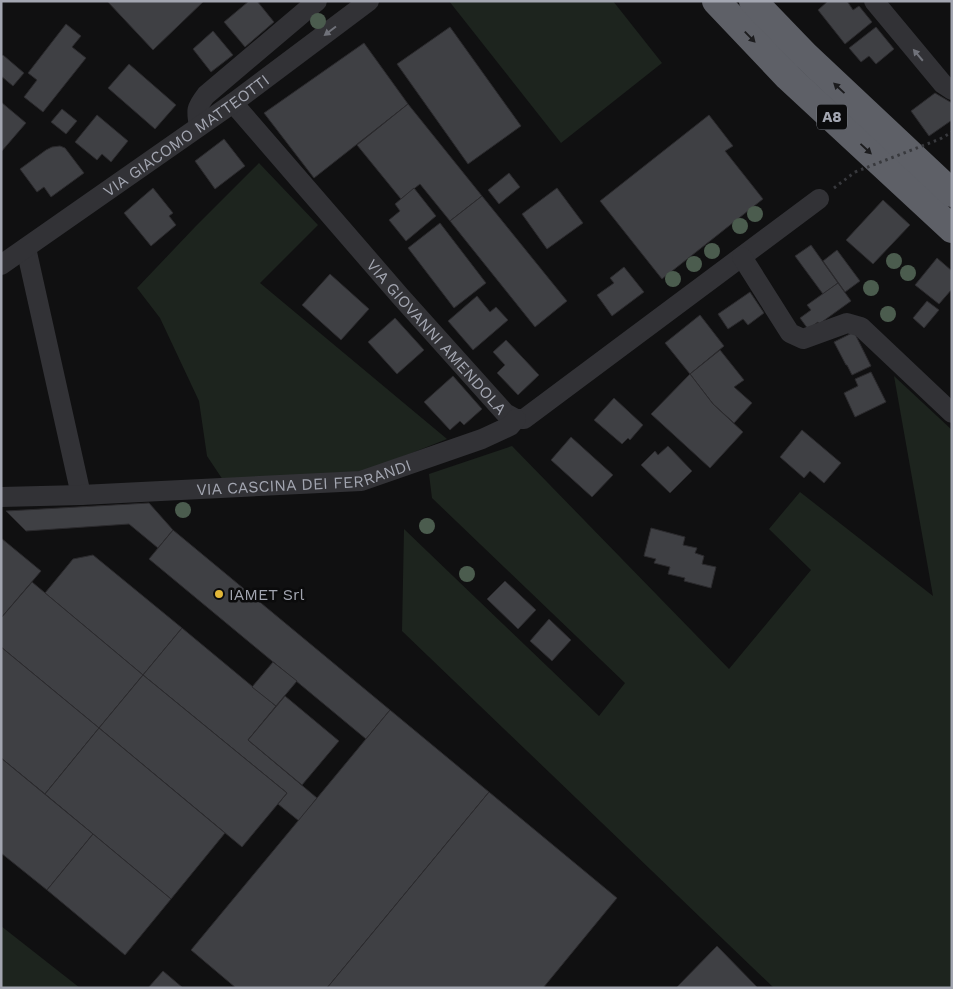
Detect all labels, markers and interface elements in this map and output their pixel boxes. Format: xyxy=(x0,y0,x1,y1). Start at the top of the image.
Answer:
one-way arrow xyxy=(323,26,337,36)
one-way arrow xyxy=(744,30,756,42)
one-way arrow xyxy=(913,48,924,61)
street label: VIA GIACOMO MATTEOTTI xyxy=(99,70,273,200)
one-way arrow xyxy=(834,82,846,94)
road number: A8 xyxy=(817,104,847,130)
one-way arrow xyxy=(860,144,873,155)
street label: VIA GIOVANNI AMENDOLA xyxy=(363,255,511,418)
street label: VIA CASCINA DEI FERRANDI xyxy=(196,455,413,499)
place label: IAMET Srl xyxy=(229,585,305,604)
marker: IAMET Srl xyxy=(213,588,225,600)

